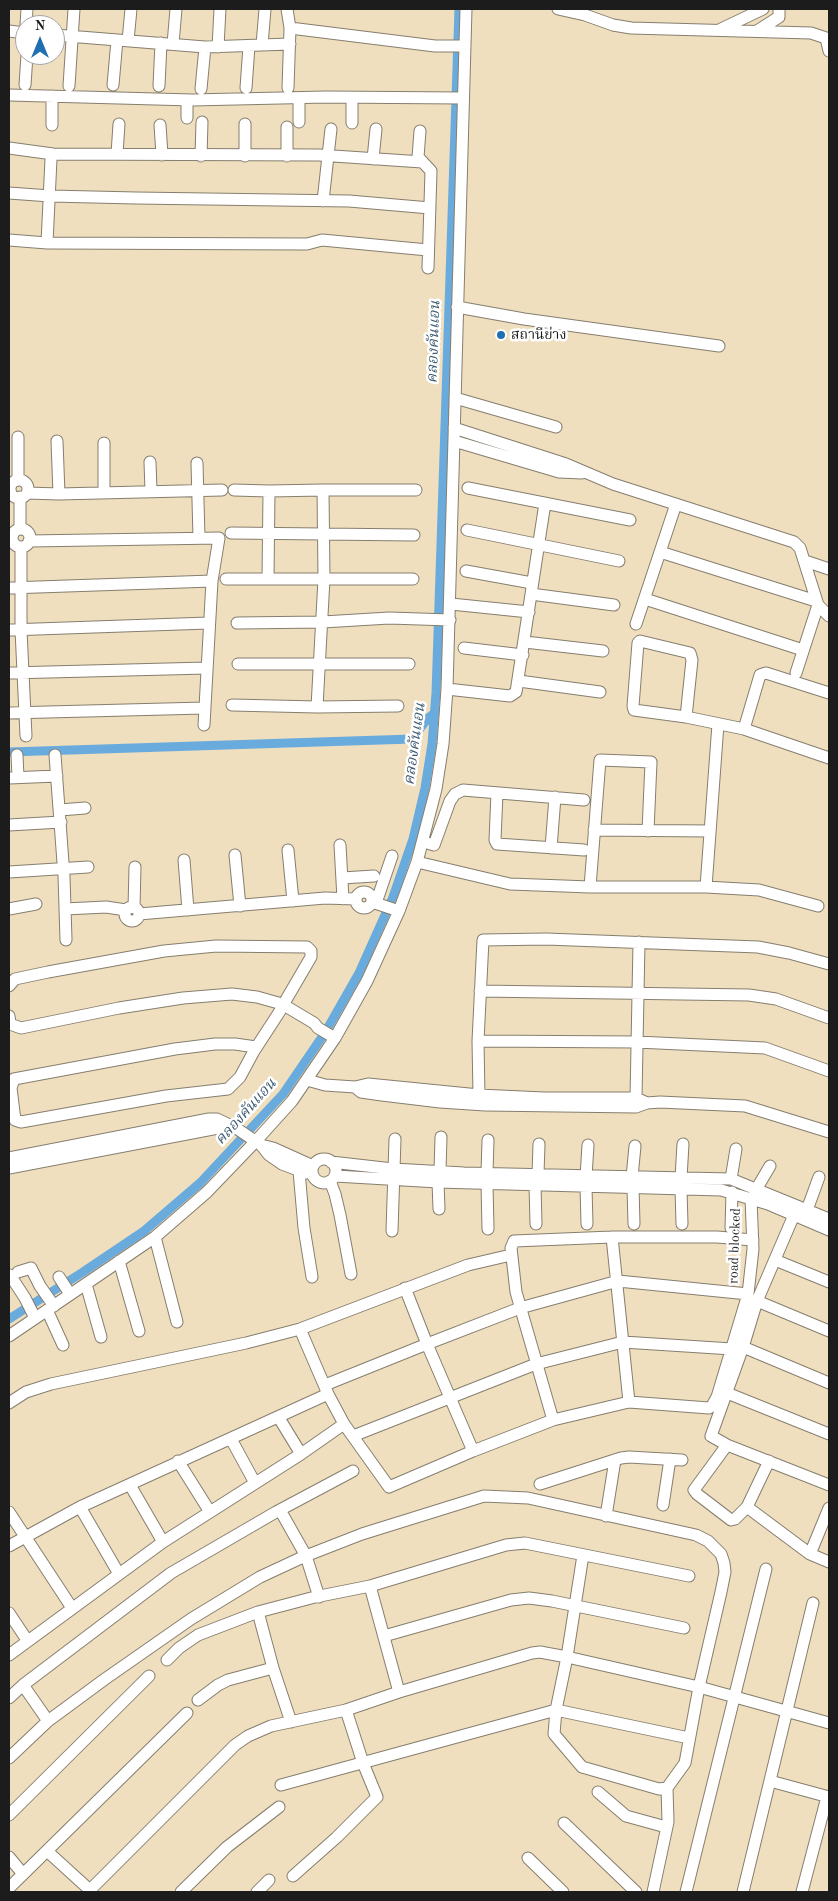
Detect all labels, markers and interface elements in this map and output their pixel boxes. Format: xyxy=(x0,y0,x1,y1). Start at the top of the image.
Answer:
north arrow xyxy=(15,15,65,65)
text: N xyxy=(35,19,45,33)
water label: คลองคันแอน xyxy=(424,300,444,384)
place label: สถานีย่าง xyxy=(511,327,566,343)
marker: สถานีย่าง xyxy=(495,329,507,341)
water label: คลองคันแอน xyxy=(400,702,430,786)
water label: คลองคันแอน xyxy=(212,1075,280,1149)
street label: road blocked xyxy=(725,1208,745,1284)

